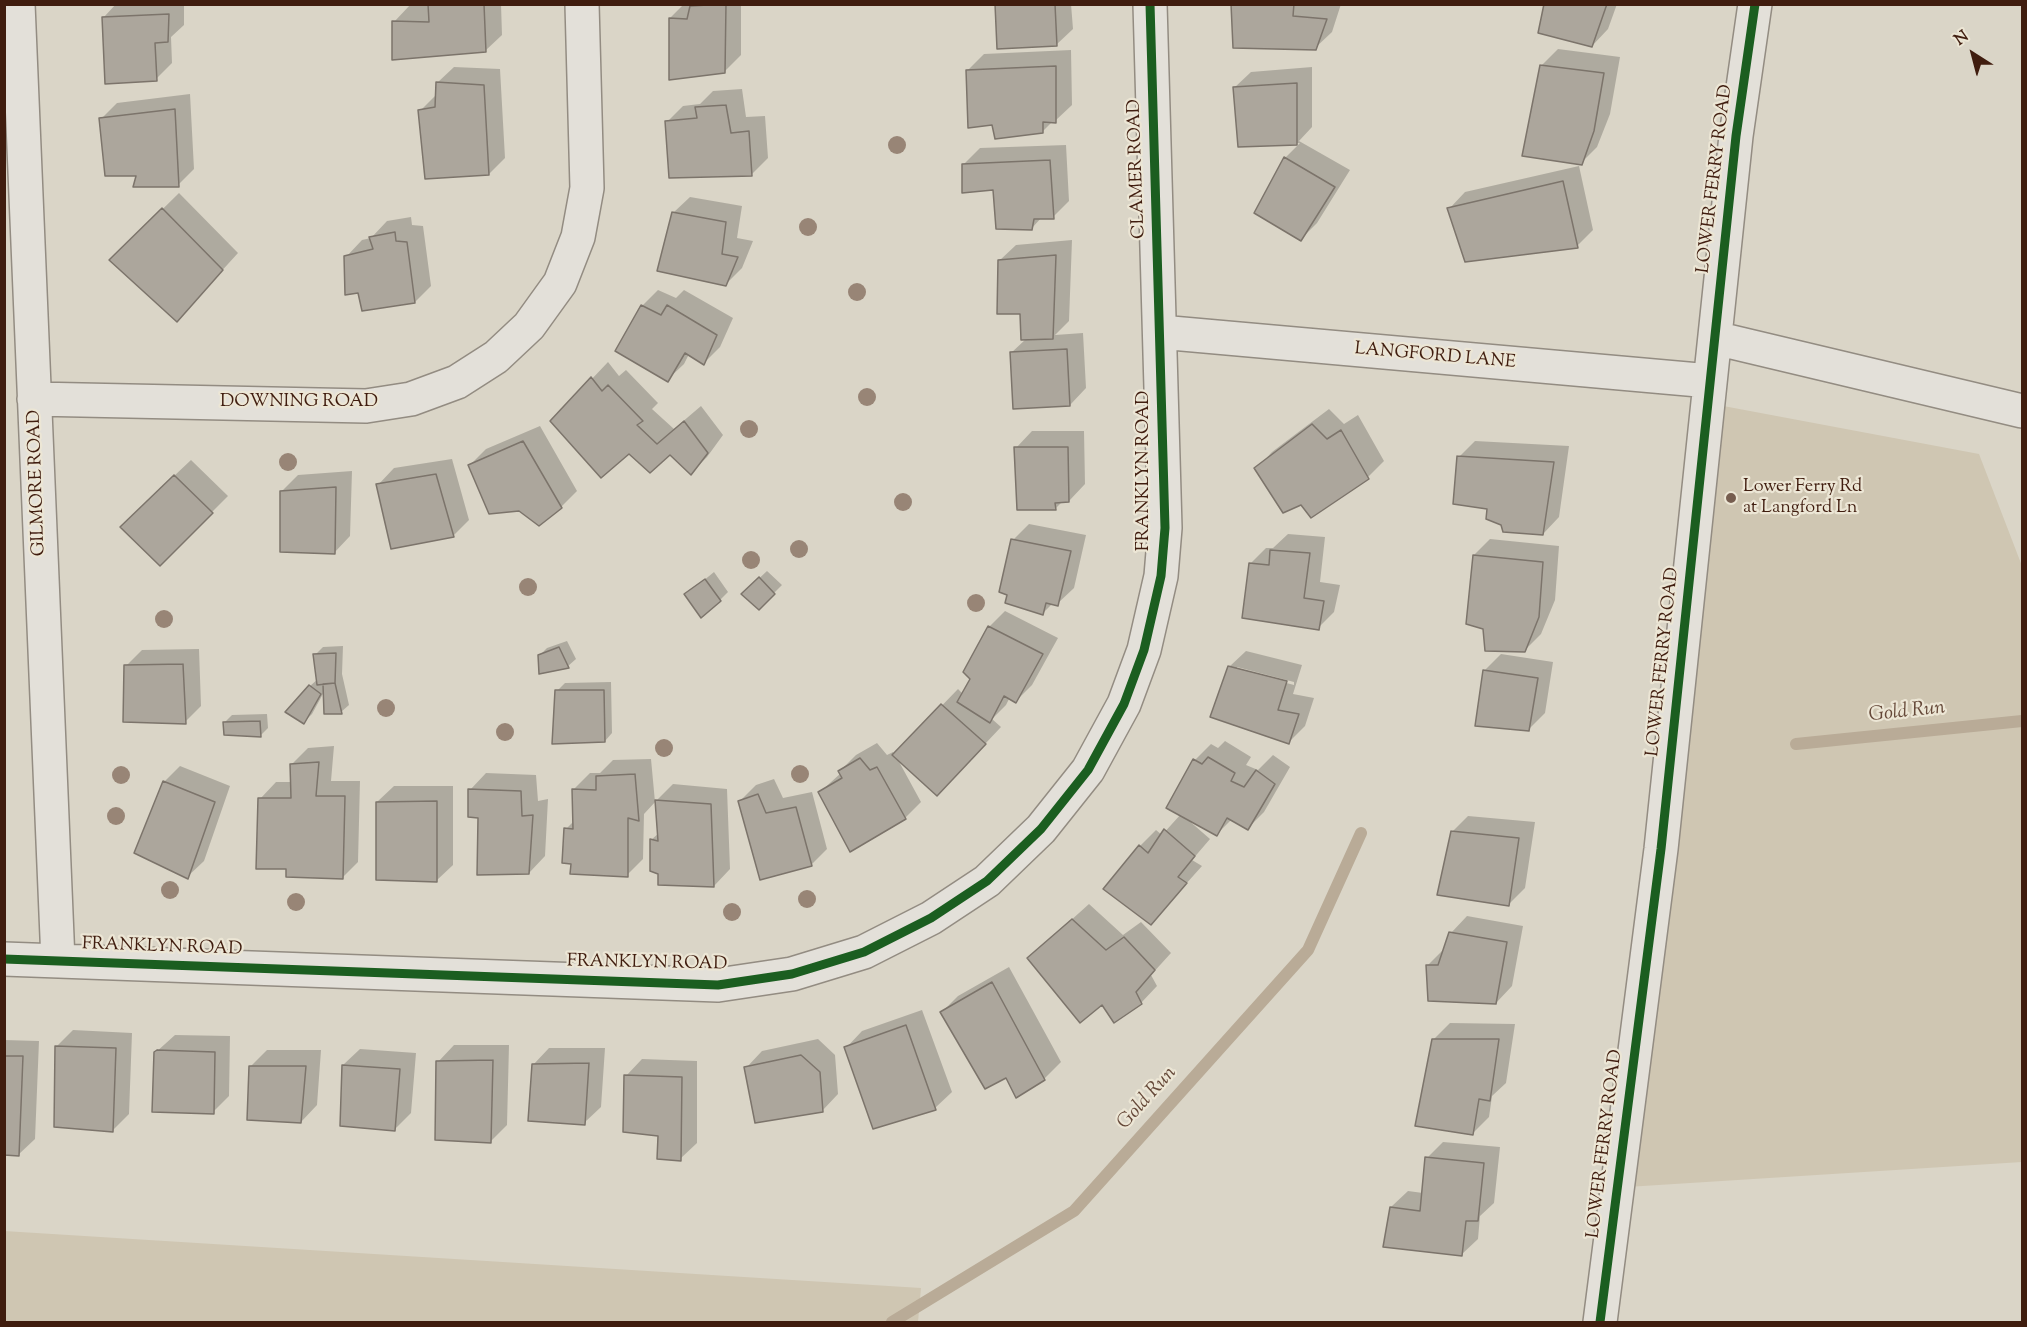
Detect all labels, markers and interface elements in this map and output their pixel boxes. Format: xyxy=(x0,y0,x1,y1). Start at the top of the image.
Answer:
north arrow xyxy=(1943,24,2003,84)
text: N xyxy=(1950,26,1974,52)
street label: LOWER FERRY ROAD xyxy=(1694,83,1738,275)
street label: CLAMER ROAD xyxy=(1125,99,1151,239)
street label: LANGFORD LANE xyxy=(1354,339,1516,375)
street label: FRANKLYN ROAD xyxy=(1134,391,1156,551)
street label: DOWNING ROAD xyxy=(220,392,378,414)
street label: GILMORE ROAD xyxy=(25,409,51,557)
place label: Lower Ferry Rd at Langford Ln xyxy=(1743,477,1862,520)
marker: Lower Ferry Rd at Langford Ln xyxy=(1724,491,1738,505)
street label: LOWER FERRY ROAD xyxy=(1643,566,1685,758)
water label: Gold Run xyxy=(1868,697,1946,729)
street label: FRANKLYN ROAD xyxy=(81,934,243,962)
street label: FRANKLYN ROAD xyxy=(567,952,727,976)
street label: LOWER FERRY ROAD xyxy=(1584,1048,1628,1240)
water label: Gold Run xyxy=(1113,1062,1183,1136)

